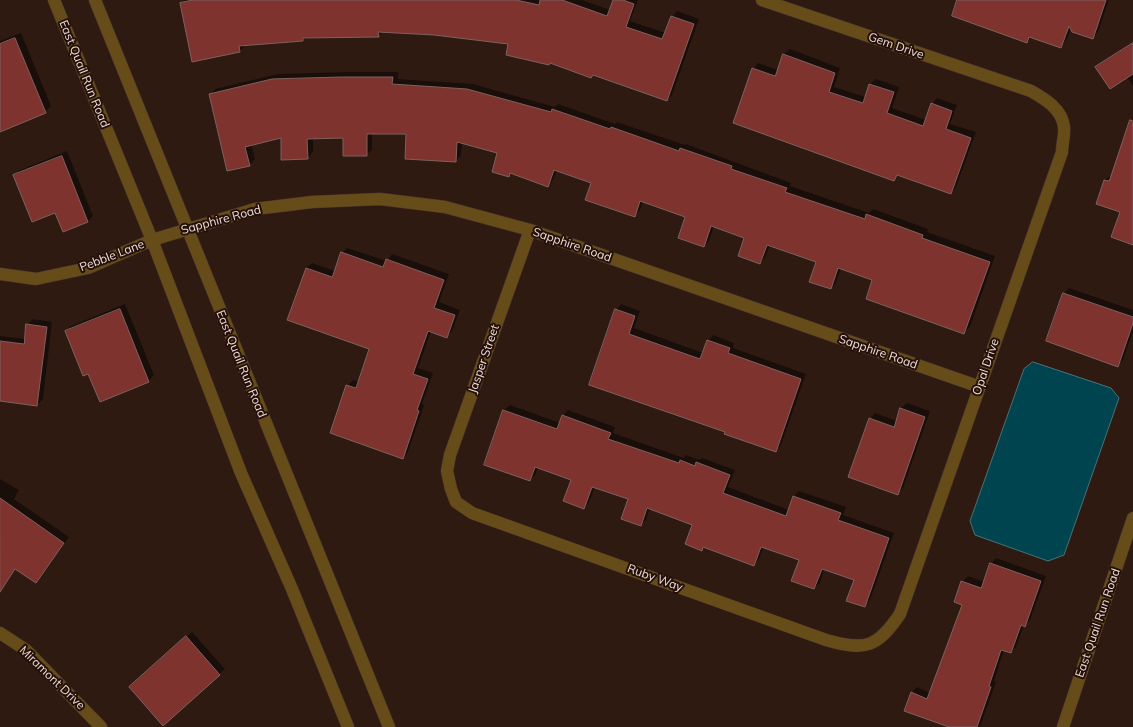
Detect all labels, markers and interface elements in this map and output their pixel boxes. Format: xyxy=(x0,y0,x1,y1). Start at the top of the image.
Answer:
street label: East Quail Run Road xyxy=(56,18,112,130)
street label: Gem Drive xyxy=(866,30,926,62)
street label: Sapphire Road xyxy=(179,202,263,238)
street label: Sapphire Road xyxy=(531,225,613,265)
street label: Pebble Lane xyxy=(78,237,146,275)
street label: East Quail Run Road xyxy=(213,308,269,420)
street label: Jasper Street xyxy=(466,323,502,395)
street label: Sapphire Road xyxy=(837,332,919,372)
street label: Opal Drive xyxy=(970,337,1002,397)
street label: Ruby Way xyxy=(625,561,685,595)
street label: East Quail Run Road xyxy=(1073,567,1123,679)
street label: Miramont Drive xyxy=(16,643,88,713)

